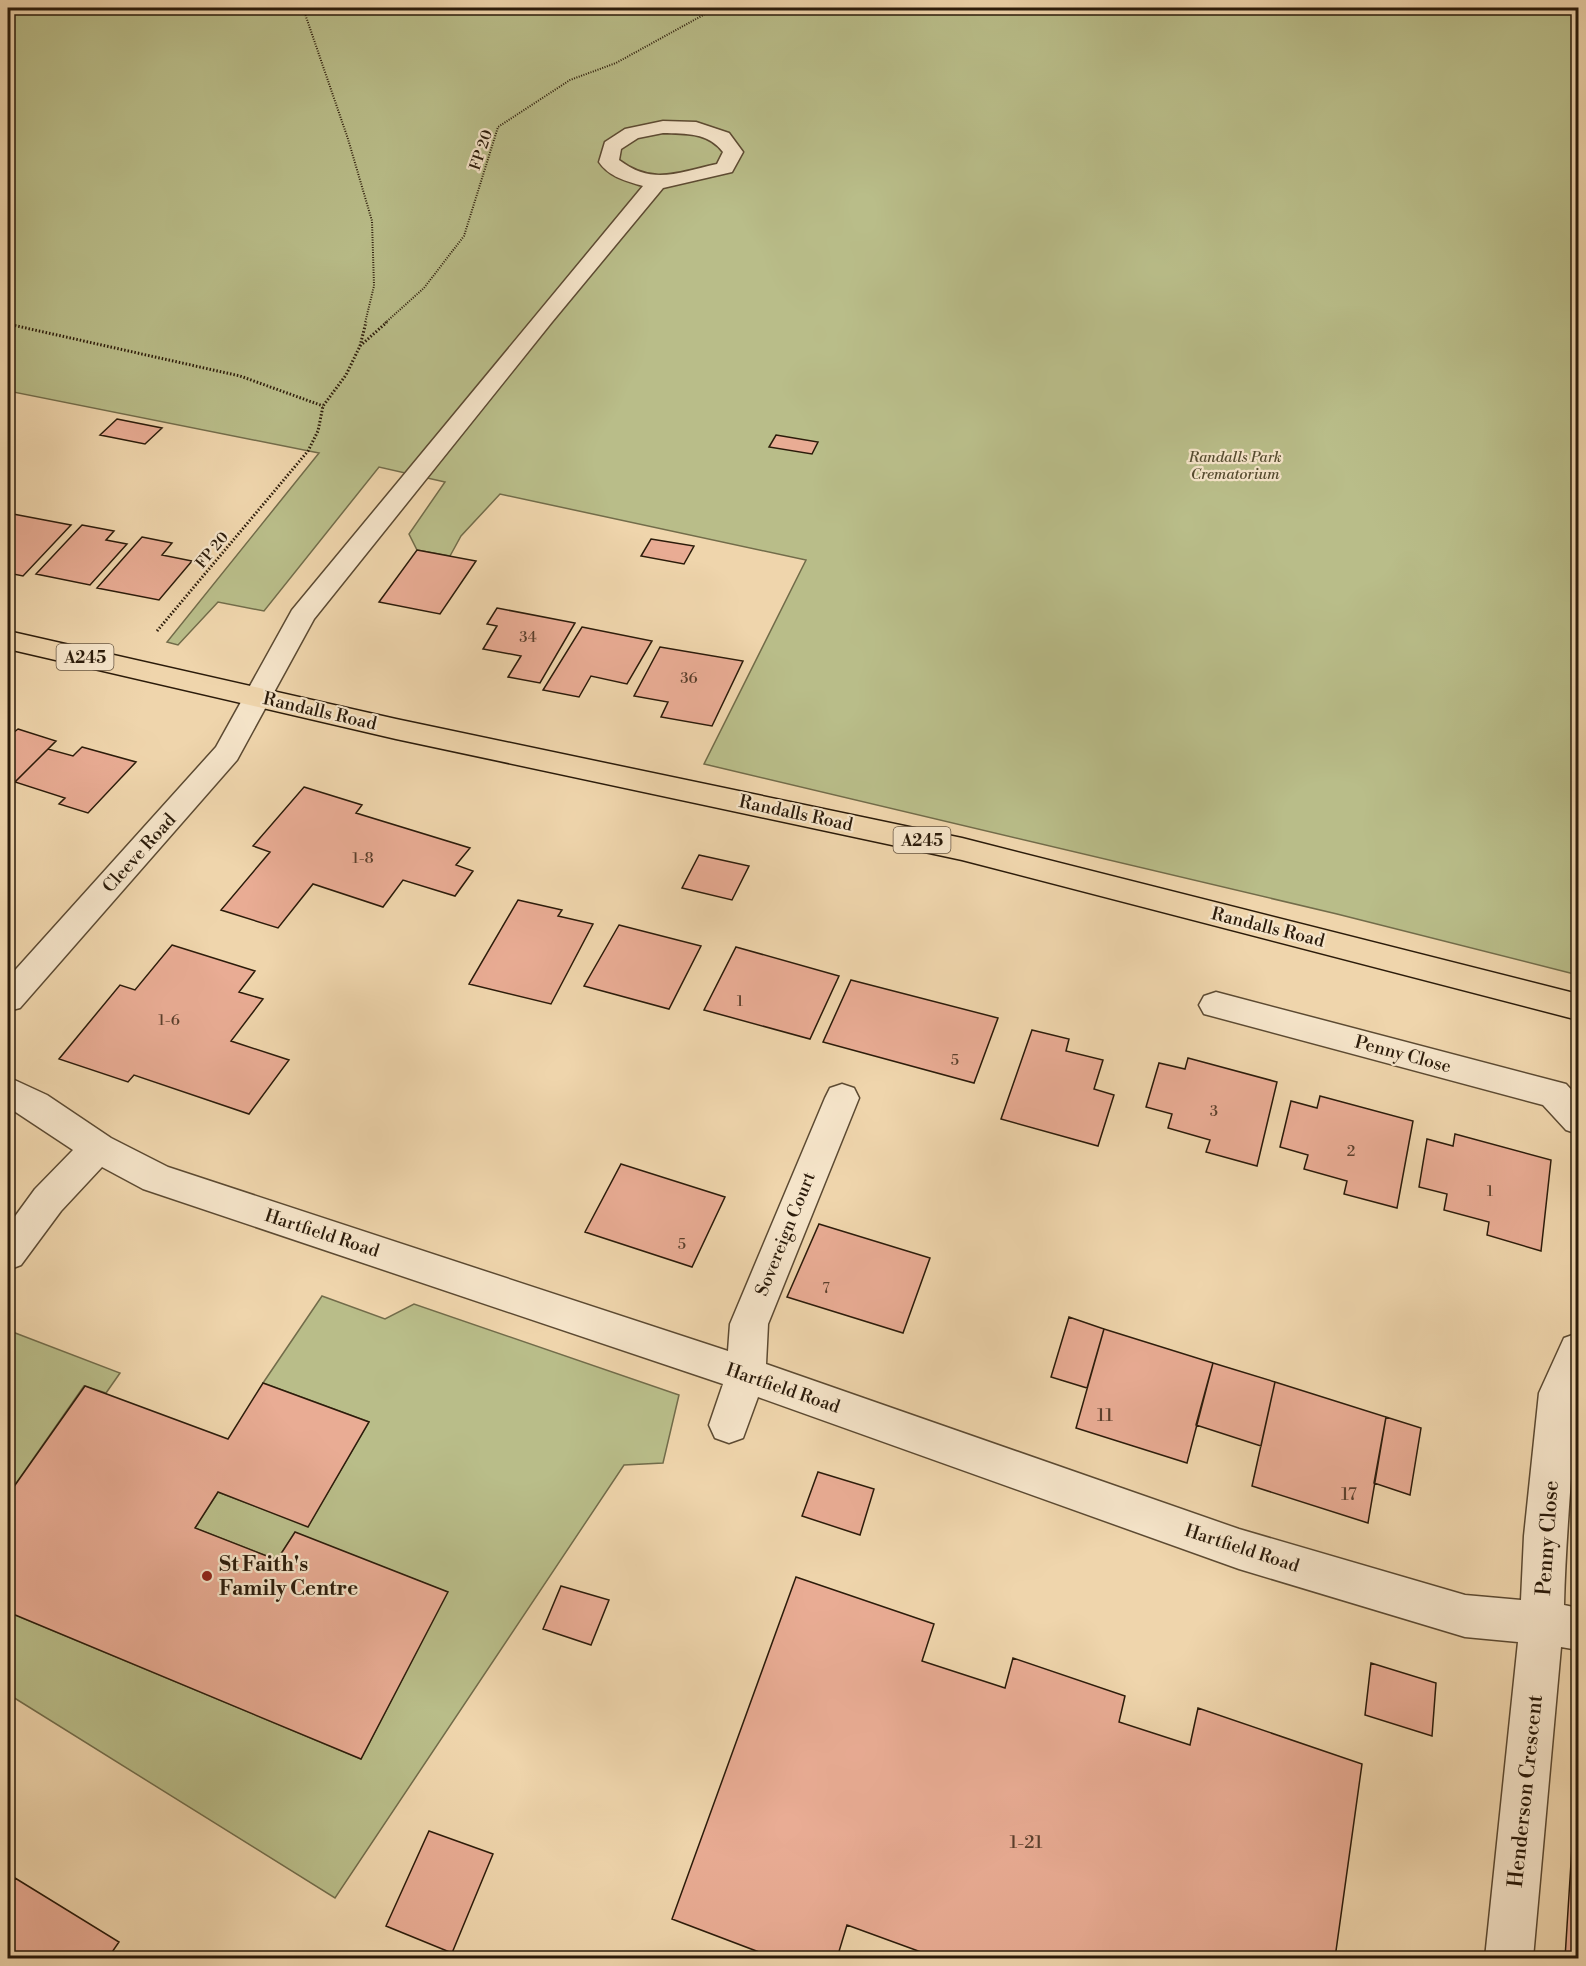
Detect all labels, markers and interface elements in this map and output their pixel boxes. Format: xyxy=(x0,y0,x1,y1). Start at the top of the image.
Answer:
street label: FP 20 xyxy=(466,127,497,173)
park label: Randalls Park Crematorium xyxy=(1187,448,1282,484)
street label: FP 20 xyxy=(192,528,233,572)
house number: 34 xyxy=(519,628,537,647)
road number: A245 xyxy=(56,644,113,670)
house number: 36 xyxy=(680,669,698,688)
street label: Randalls Road xyxy=(261,687,380,736)
street label: Randalls Road xyxy=(737,790,856,837)
street label: Cleeve Road xyxy=(98,808,182,898)
road number: A245 xyxy=(894,827,950,853)
house number: 1-8 xyxy=(352,849,374,868)
street label: Randalls Road xyxy=(1209,902,1328,953)
house number: 1 xyxy=(737,992,744,1011)
house number: 1-6 xyxy=(158,1011,180,1030)
street label: Penny Close xyxy=(1352,1031,1454,1078)
house number: 5 xyxy=(951,1051,959,1070)
house number: 3 xyxy=(1210,1102,1218,1121)
house number: 2 xyxy=(1347,1142,1355,1161)
street label: Sovereign Court xyxy=(750,1168,821,1300)
house number: 1 xyxy=(1487,1182,1494,1201)
street label: Hartfield Road xyxy=(262,1204,383,1263)
house number: 5 xyxy=(678,1235,686,1254)
house number: 7 xyxy=(822,1279,830,1298)
street label: Hartfield Road xyxy=(723,1358,844,1419)
house number: 11 xyxy=(1097,1404,1113,1427)
street label: Penny Close xyxy=(1531,1480,1565,1596)
house number: 17 xyxy=(1341,1483,1357,1506)
street label: Hartfield Road xyxy=(1182,1519,1303,1578)
place label: St Faith's Family Centre xyxy=(219,1552,358,1602)
marker: St Faith's Family Centre xyxy=(200,1569,214,1583)
street label: Henderson Crescent xyxy=(1503,1693,1549,1889)
house number: 1-21 xyxy=(1009,1831,1043,1854)

